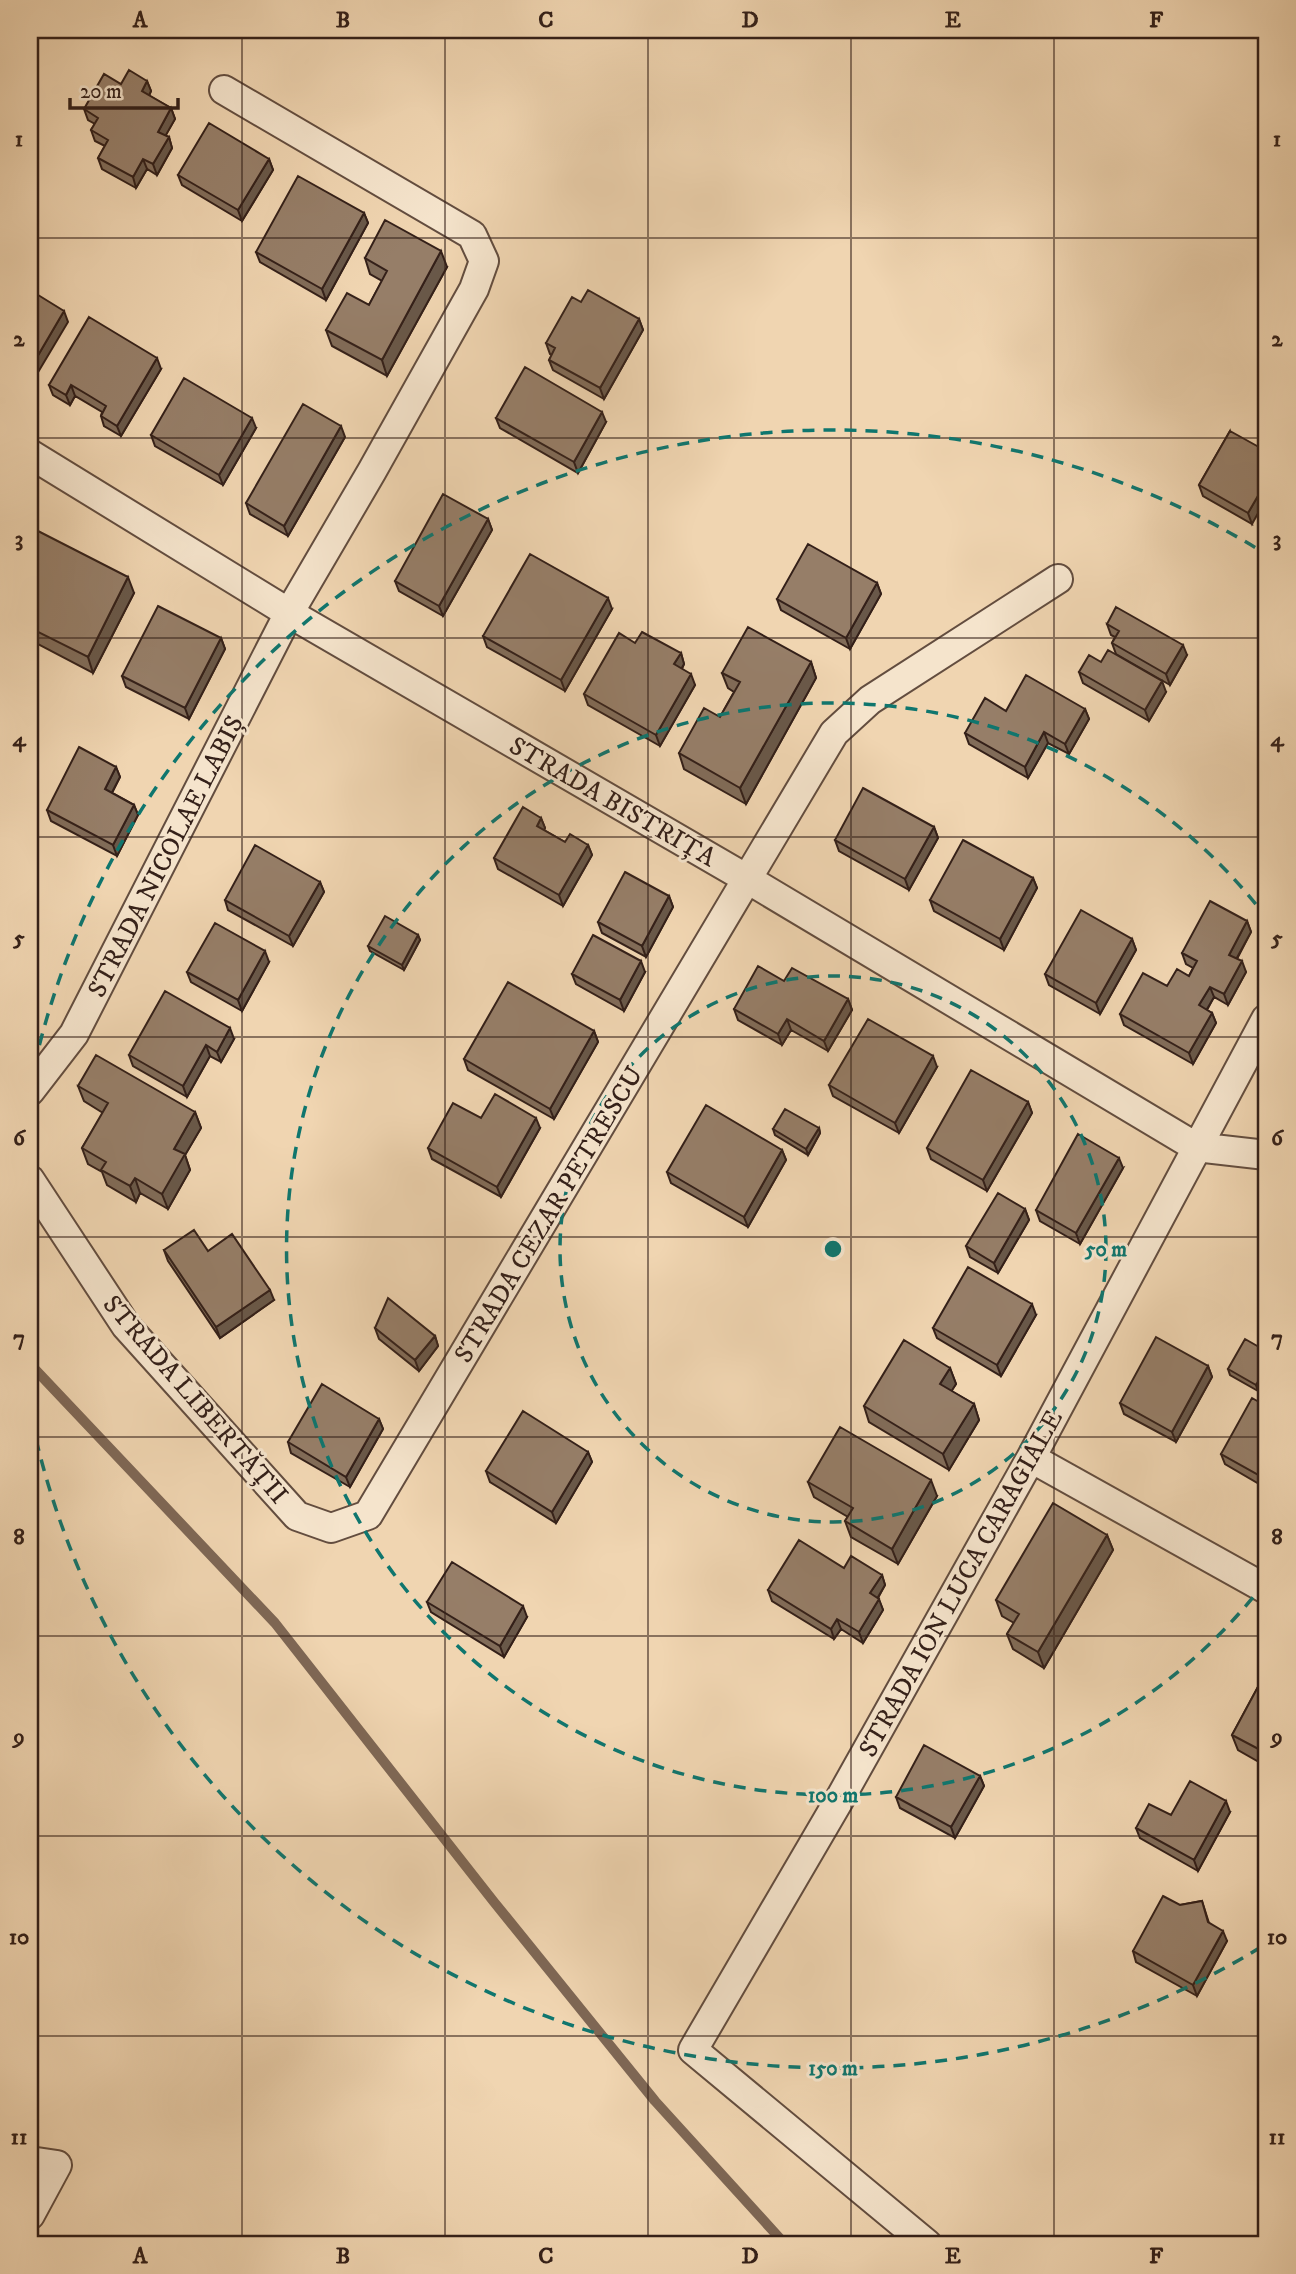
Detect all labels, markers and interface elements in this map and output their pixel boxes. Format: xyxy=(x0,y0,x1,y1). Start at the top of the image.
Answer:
text: A xyxy=(132,6,149,35)
text: B xyxy=(336,6,350,35)
text: C xyxy=(538,6,554,35)
text: D xyxy=(741,6,759,35)
text: E xyxy=(945,6,961,35)
text: F xyxy=(1149,6,1164,35)
scale bar xyxy=(70,66,178,110)
text: 20 m xyxy=(80,79,122,105)
text: 1 xyxy=(15,125,23,154)
text: 1 xyxy=(1273,125,1281,154)
text: 2 xyxy=(13,325,25,354)
text: 2 xyxy=(1271,325,1283,354)
text: 3 xyxy=(15,525,23,554)
text: 3 xyxy=(1273,525,1281,554)
street label: STRADA NICOLAE LABIȘ xyxy=(81,710,252,1003)
text: 4 xyxy=(12,725,27,754)
text: 4 xyxy=(1270,725,1285,754)
street label: STRADA BISTRIȚA xyxy=(503,730,722,875)
text: 5 xyxy=(12,924,25,953)
text: 5 xyxy=(1270,924,1283,953)
street label: STRADA CEZAR PETRESCU xyxy=(448,1060,651,1369)
text: 6 xyxy=(13,1124,27,1153)
text: 6 xyxy=(1271,1124,1285,1153)
centre of rings xyxy=(821,1237,845,1261)
text: 50 m xyxy=(1084,1237,1127,1263)
street label: STRADA LIBERTĂȚII xyxy=(95,1288,295,1511)
text: 7 xyxy=(13,1324,25,1353)
text: 7 xyxy=(1271,1324,1283,1353)
street label: STRADA ION LUCA CARAGIALE xyxy=(852,1404,1071,1763)
text: 8 xyxy=(13,1523,25,1552)
text: 8 xyxy=(1271,1523,1283,1552)
text: 9 xyxy=(11,1723,25,1752)
text: 9 xyxy=(1269,1723,1283,1752)
text: 100 m xyxy=(808,1783,858,1809)
text: 10 xyxy=(9,1923,29,1952)
text: 10 xyxy=(1267,1923,1287,1952)
text: 150 m xyxy=(808,2056,858,2082)
text: 11 xyxy=(11,2123,27,2152)
text: 11 xyxy=(1269,2123,1285,2152)
text: A xyxy=(132,2242,149,2271)
text: B xyxy=(336,2242,350,2271)
text: C xyxy=(538,2242,554,2271)
text: D xyxy=(741,2242,759,2271)
text: E xyxy=(945,2242,961,2271)
text: F xyxy=(1149,2242,1164,2271)

